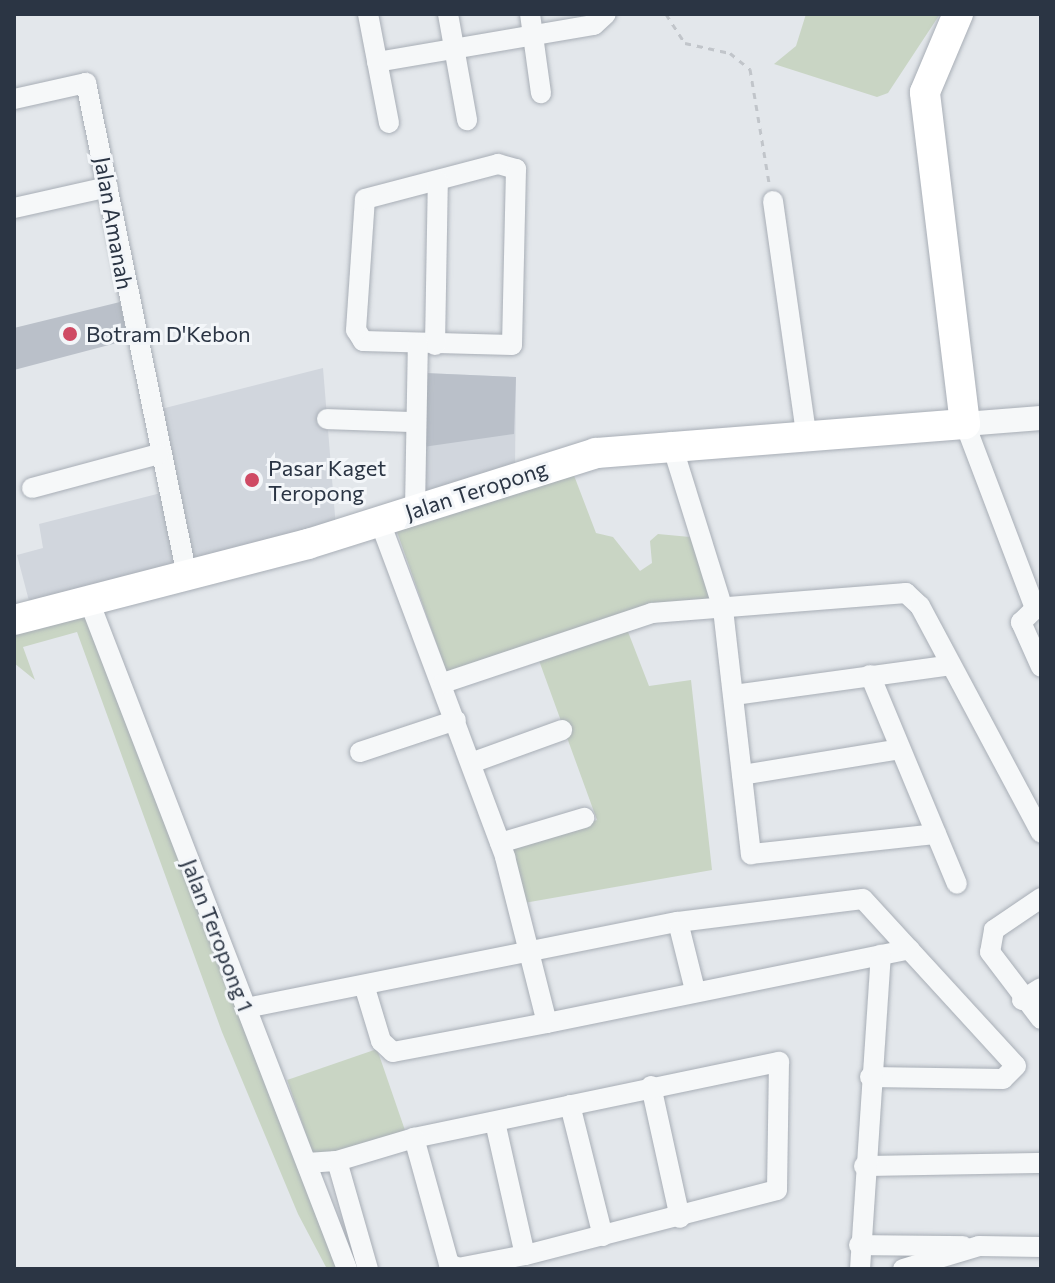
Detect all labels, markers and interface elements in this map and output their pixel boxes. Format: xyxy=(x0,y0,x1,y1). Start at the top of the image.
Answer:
street label: Jalan Amanah xyxy=(89,155,139,291)
place label: Botram D'Kebon xyxy=(86,321,251,347)
marker: Botram D'Kebon xyxy=(61,325,79,343)
place label: Pasar Kaget Teropong xyxy=(268,454,386,506)
street label: Jalan Teropong xyxy=(402,455,550,525)
marker: Pasar Kaget Teropong xyxy=(243,471,261,489)
street label: Jalan Teropong 1 xyxy=(177,855,259,1015)

